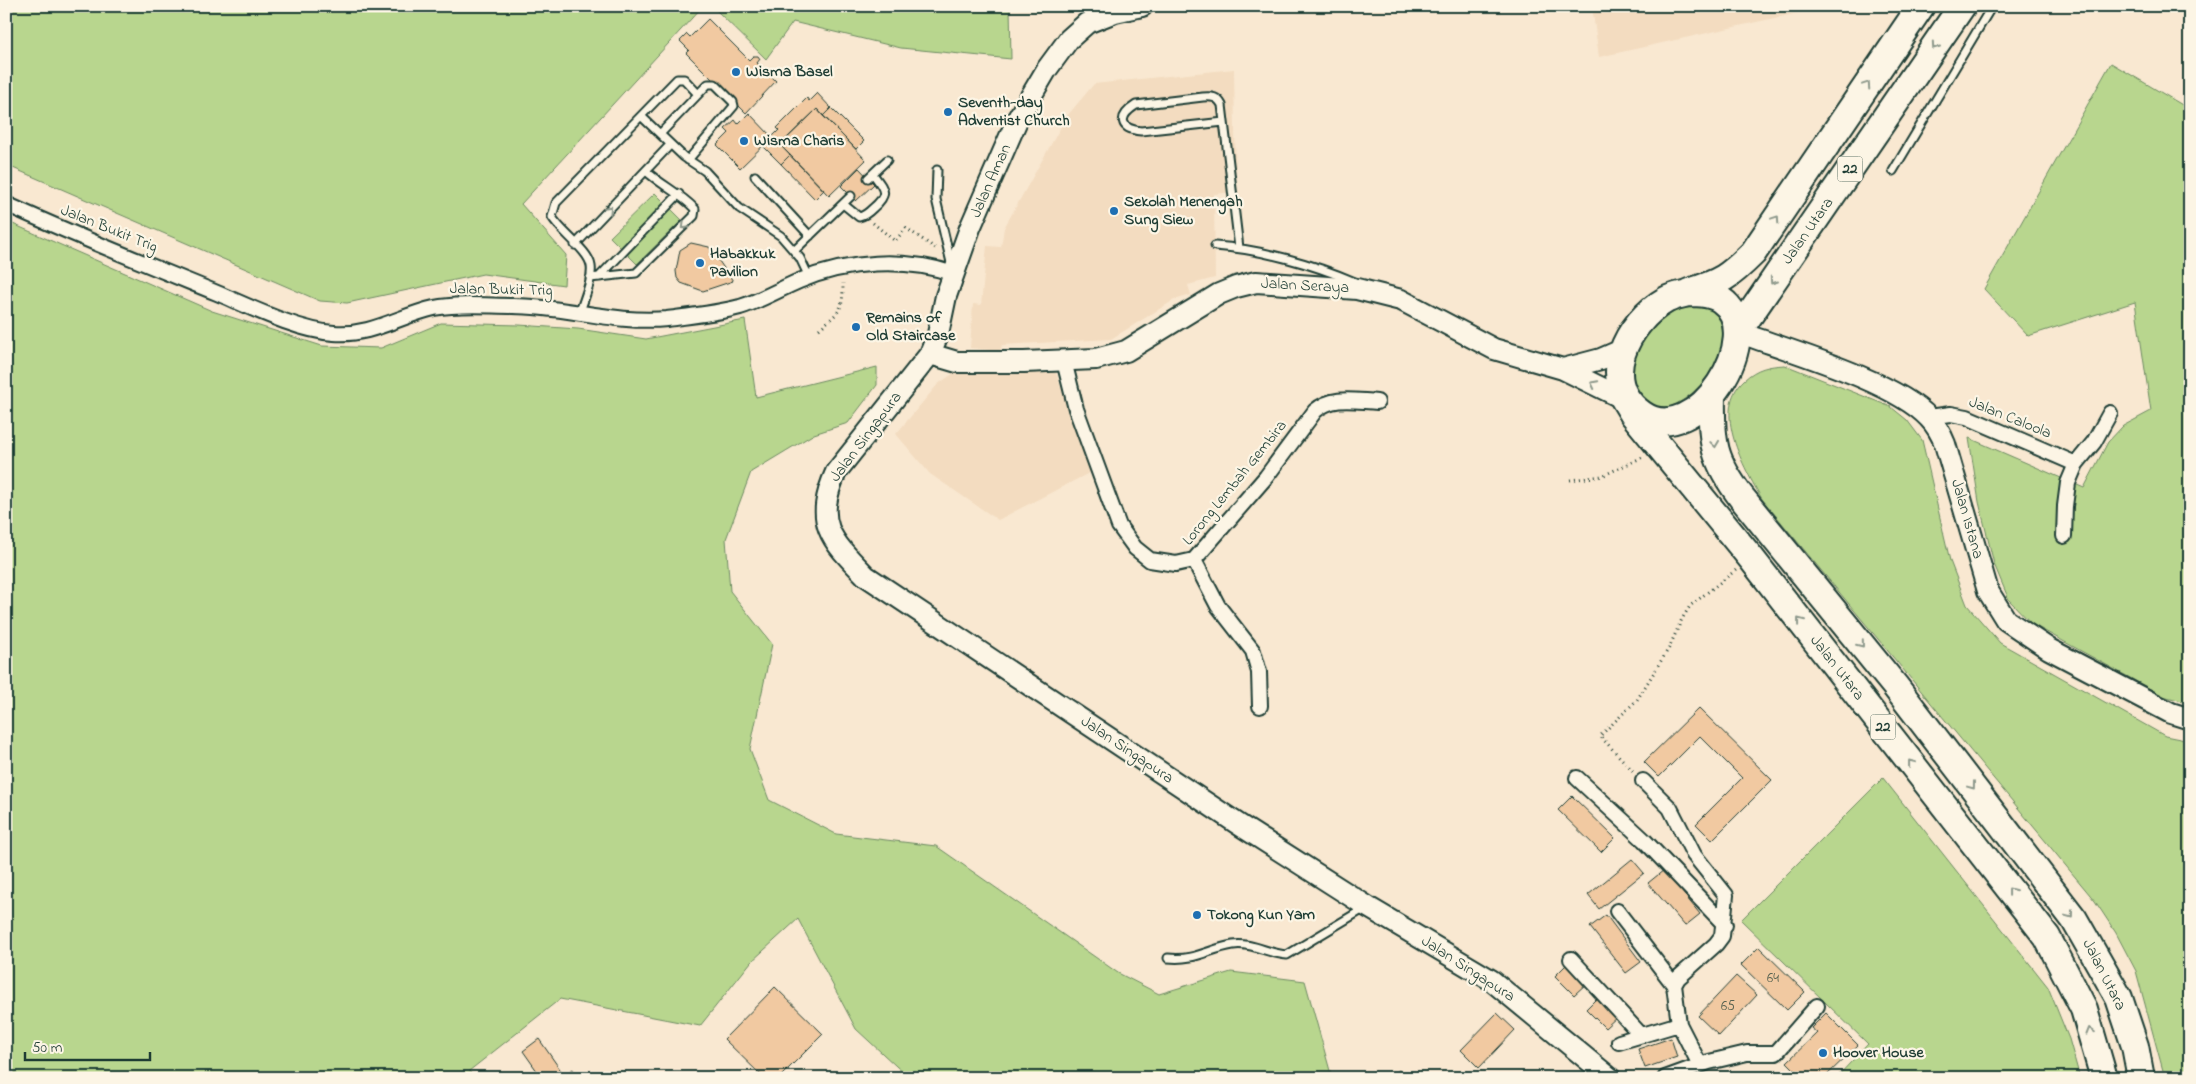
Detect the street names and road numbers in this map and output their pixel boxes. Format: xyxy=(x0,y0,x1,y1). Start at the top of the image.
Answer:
street label: Jalan Aman xyxy=(964,140,1018,222)
road number: 22 xyxy=(1838,156,1862,182)
street label: Jalan Utara xyxy=(1776,192,1840,270)
street label: Jalan Bukit Trig xyxy=(57,199,161,259)
street label: Jalan Seraya xyxy=(1260,272,1350,300)
street label: Jalan Bukit Trig xyxy=(449,277,553,303)
street label: Jalan Singapura xyxy=(824,387,908,487)
street label: Jalan Caloola xyxy=(1965,391,2055,445)
street label: Lorong Lembah Gembira xyxy=(1177,415,1293,551)
street label: Jalan Istana xyxy=(1944,476,1990,562)
street label: Jalan Utara xyxy=(1804,630,1870,706)
street label: Jalan Singapura xyxy=(1076,710,1178,790)
road number: 22 xyxy=(1870,714,1896,740)
street label: Jalan Singapura xyxy=(1416,930,1520,1008)
street label: Jalan Utara xyxy=(2076,935,2132,1015)

